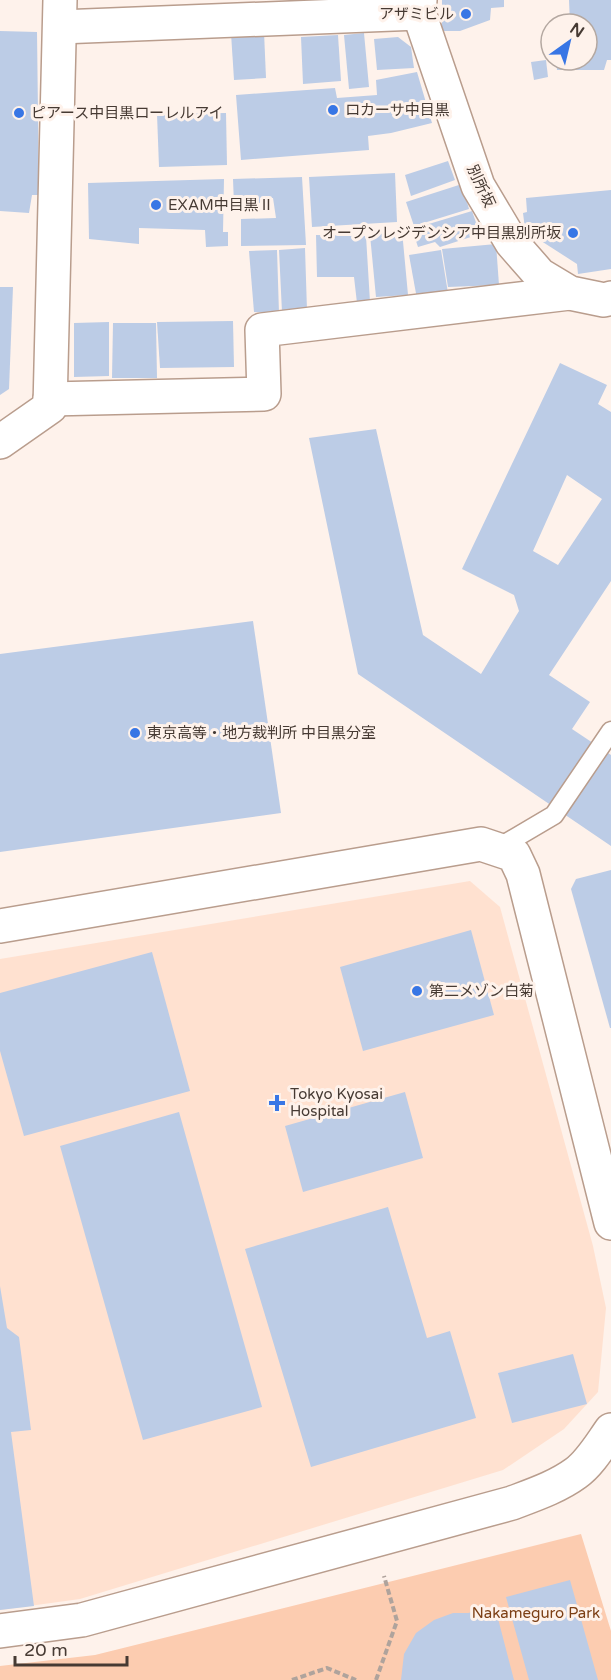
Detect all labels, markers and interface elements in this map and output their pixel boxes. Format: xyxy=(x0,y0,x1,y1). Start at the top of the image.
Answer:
place label: アザミビル xyxy=(379,5,454,23)
marker: アザミビル xyxy=(459,7,473,21)
north arrow xyxy=(539,12,599,72)
text: N xyxy=(566,19,588,42)
place label: ロカーサ中目黒 xyxy=(345,101,450,119)
marker: ロカーサ中目黒 xyxy=(326,103,340,117)
place label: ピアース中目黒ローレルアイ xyxy=(31,104,224,122)
marker: ピアース中目黒ローレルアイ xyxy=(12,106,26,120)
street label: 別所坂 xyxy=(463,162,499,210)
place label: EXAM中目黒Ⅱ xyxy=(168,196,274,214)
marker: EXAM中目黒Ⅱ xyxy=(149,198,163,212)
place label: オープンレジデンシア中目黒別所坂 xyxy=(322,224,561,242)
marker: オープンレジデンシア中目黒別所坂 xyxy=(566,226,580,240)
place label: 東京高等・地方裁判所 中目黒分室 xyxy=(147,724,376,742)
marker: 東京高等・地方裁判所 中目黒分室 xyxy=(128,726,142,740)
place label: 第二メゾン白菊 xyxy=(429,982,534,1000)
marker: 第二メゾン白菊 xyxy=(410,984,424,998)
place label: Tokyo Kyosai Hospital xyxy=(290,1085,383,1120)
marker: Tokyo Kyosai Hospital xyxy=(268,1094,286,1112)
park label: Nakameguro Park xyxy=(472,1604,600,1622)
scale bar xyxy=(15,1629,128,1667)
text: 20 m xyxy=(24,1639,68,1661)

